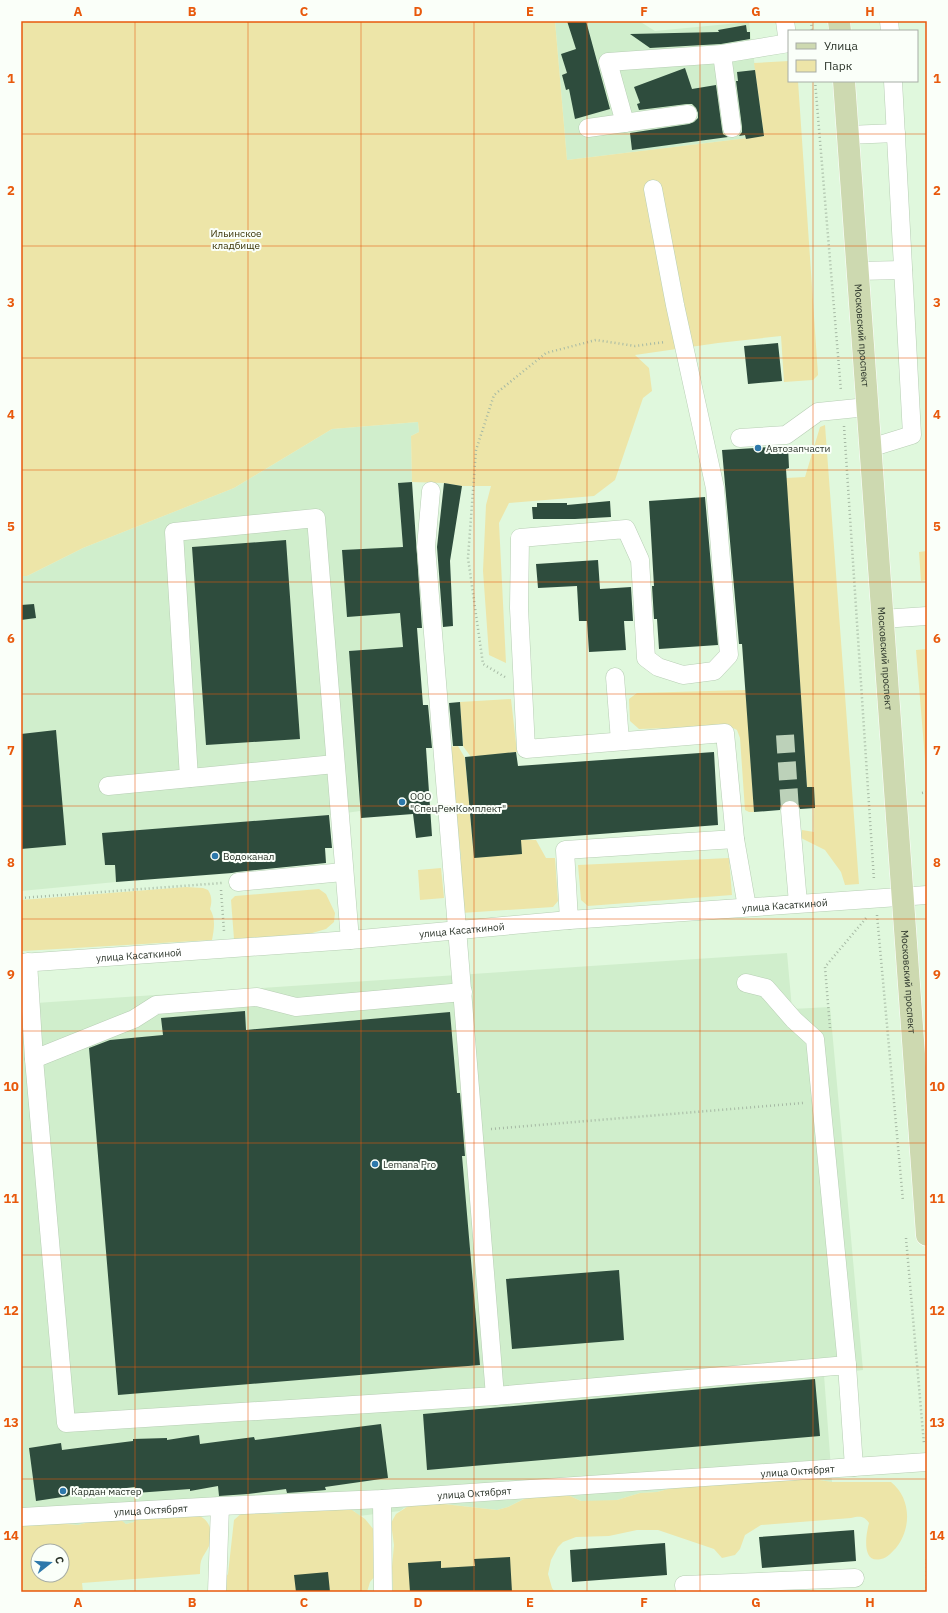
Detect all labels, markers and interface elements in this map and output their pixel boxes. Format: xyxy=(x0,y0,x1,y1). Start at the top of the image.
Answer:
text: A xyxy=(74,3,83,20)
text: B xyxy=(188,3,197,20)
text: C xyxy=(300,3,309,20)
text: D xyxy=(413,3,423,20)
text: E xyxy=(526,3,534,20)
text: F xyxy=(640,3,648,20)
text: G xyxy=(751,3,761,20)
text: H xyxy=(865,3,875,20)
legend xyxy=(788,30,918,82)
text: Улица xyxy=(824,38,858,53)
text: Парк xyxy=(824,58,853,73)
text: 1 xyxy=(7,70,15,87)
text: 1 xyxy=(933,70,941,87)
text: 2 xyxy=(7,182,15,199)
text: 2 xyxy=(933,182,941,199)
park label: Ильинское кладбище xyxy=(210,227,262,252)
street label: Московский проспект xyxy=(852,283,872,388)
text: 3 xyxy=(7,294,15,311)
text: 3 xyxy=(933,294,941,311)
text: 4 xyxy=(7,406,15,423)
text: 4 xyxy=(933,406,941,423)
place label: Автозапчасти xyxy=(766,442,831,455)
marker: Автозапчасти xyxy=(753,443,763,453)
text: 5 xyxy=(7,518,15,535)
text: 5 xyxy=(933,518,941,535)
street label: Московский проспект xyxy=(875,606,895,711)
text: 6 xyxy=(7,630,15,647)
text: 6 xyxy=(933,630,941,647)
text: 7 xyxy=(7,742,15,759)
text: 7 xyxy=(933,742,941,759)
place label: ООО "СпецРемКомплект" xyxy=(410,790,506,815)
marker: ООО "СпецРемКомплект" xyxy=(397,797,407,807)
place label: Водоканал xyxy=(223,850,274,863)
marker: Водоканал xyxy=(210,851,220,861)
text: 8 xyxy=(7,854,15,871)
text: 8 xyxy=(933,854,941,871)
street label: улица Касаткиной xyxy=(742,896,828,915)
street label: улица Касаткиной xyxy=(418,920,505,941)
street label: Московский проспект xyxy=(898,930,919,1034)
street label: улица Касаткиной xyxy=(96,946,182,965)
text: 9 xyxy=(7,966,15,983)
text: 9 xyxy=(933,966,941,983)
text: 10 xyxy=(3,1078,19,1095)
text: 10 xyxy=(929,1078,945,1095)
place label: Lemana Pro xyxy=(383,1158,436,1171)
marker: Lemana Pro xyxy=(370,1159,380,1169)
text: 11 xyxy=(3,1190,19,1207)
text: 11 xyxy=(929,1190,945,1207)
text: 12 xyxy=(3,1302,19,1319)
text: 12 xyxy=(929,1302,945,1319)
text: 13 xyxy=(3,1414,19,1431)
text: 13 xyxy=(929,1414,945,1431)
street label: улица Октябрят xyxy=(760,1462,835,1480)
street label: улица Октябрят xyxy=(437,1484,512,1502)
place label: Кардан мастер xyxy=(71,1485,142,1498)
marker: Кардан мастер xyxy=(58,1486,68,1496)
street label: улица Октябрят xyxy=(113,1502,189,1519)
text: 14 xyxy=(3,1527,19,1544)
text: 14 xyxy=(929,1527,945,1544)
north arrow xyxy=(30,1543,70,1583)
text: С xyxy=(52,1555,67,1566)
text: A xyxy=(74,1594,83,1611)
text: B xyxy=(188,1594,197,1611)
text: C xyxy=(300,1594,309,1611)
text: D xyxy=(413,1594,423,1611)
text: E xyxy=(526,1594,534,1611)
text: F xyxy=(640,1594,648,1611)
text: G xyxy=(751,1594,761,1611)
text: H xyxy=(865,1594,875,1611)

